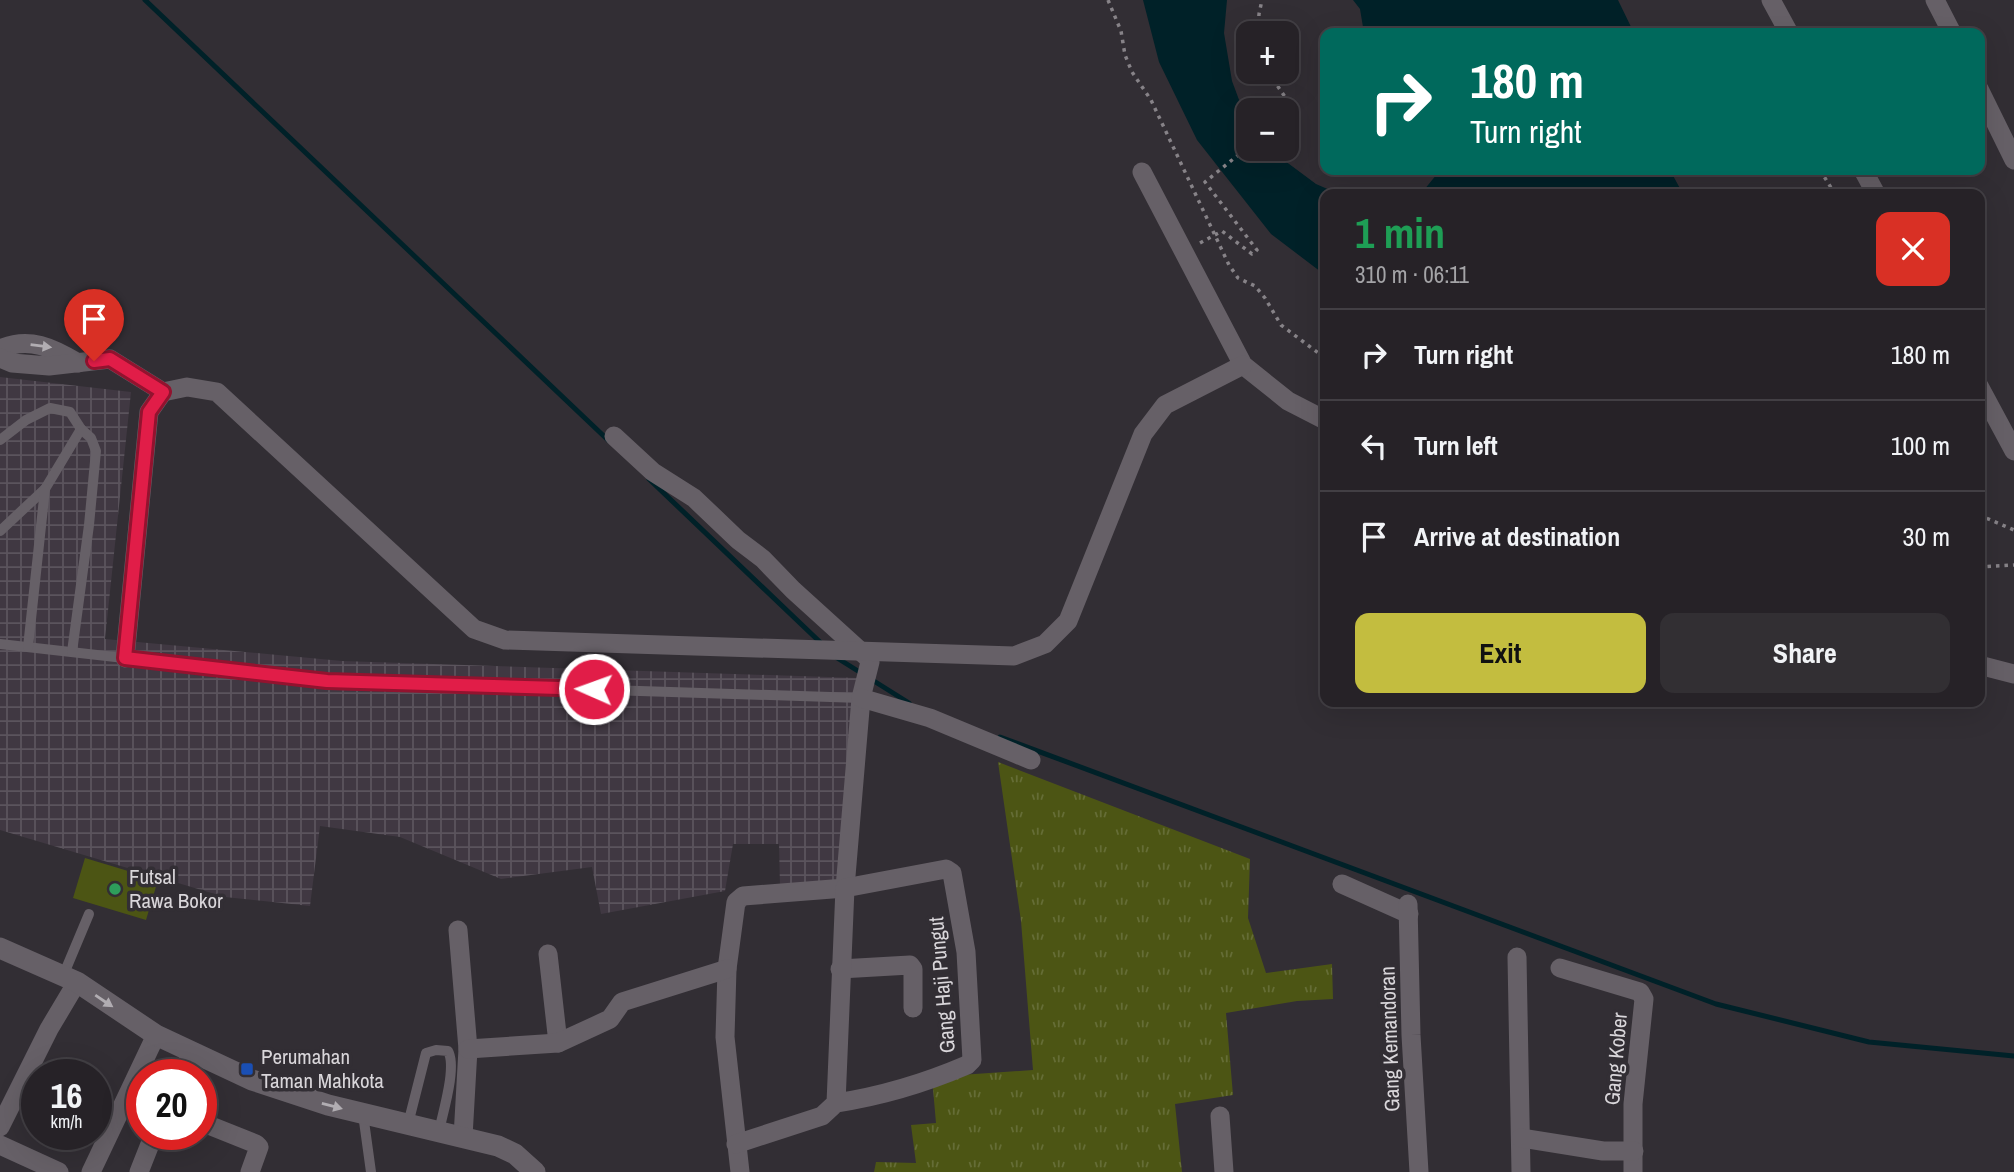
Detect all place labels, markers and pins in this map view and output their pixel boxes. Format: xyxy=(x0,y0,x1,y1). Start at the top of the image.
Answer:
pin xyxy=(64,289,124,361)
place label: Futsal Rawa Bokor xyxy=(129,862,223,915)
marker: Futsal Rawa Bokor xyxy=(107,881,123,897)
place label: Perumahan Taman Mahkota xyxy=(261,1042,384,1095)
marker: Perumahan Taman Mahkota xyxy=(239,1061,255,1077)

